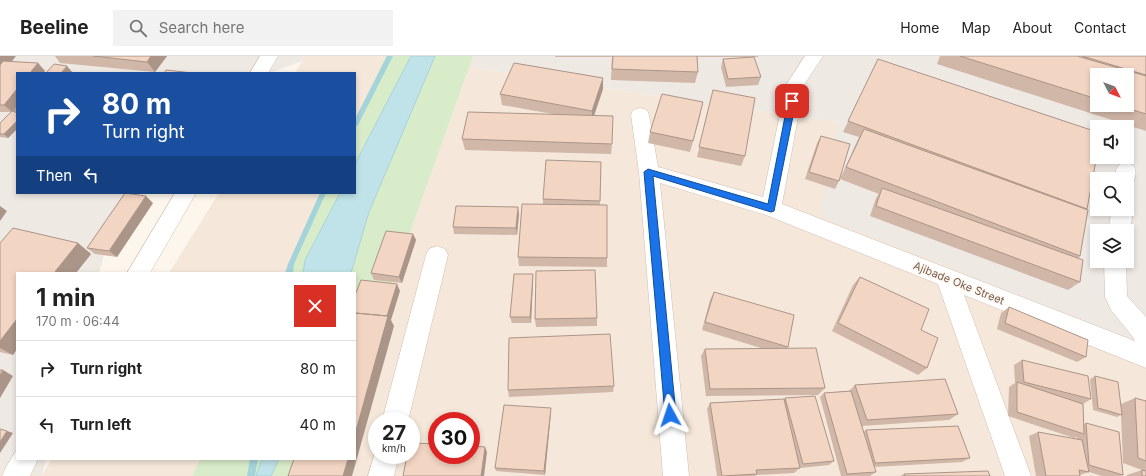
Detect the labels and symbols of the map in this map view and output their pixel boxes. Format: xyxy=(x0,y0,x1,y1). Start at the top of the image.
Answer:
north arrow xyxy=(1090,68,1134,112)
pin xyxy=(775,84,809,118)
street label: Ajibade Oke Street xyxy=(911,258,1007,308)
position arrow xyxy=(649,394,691,436)
speed limit sign: 30 xyxy=(428,412,480,464)

